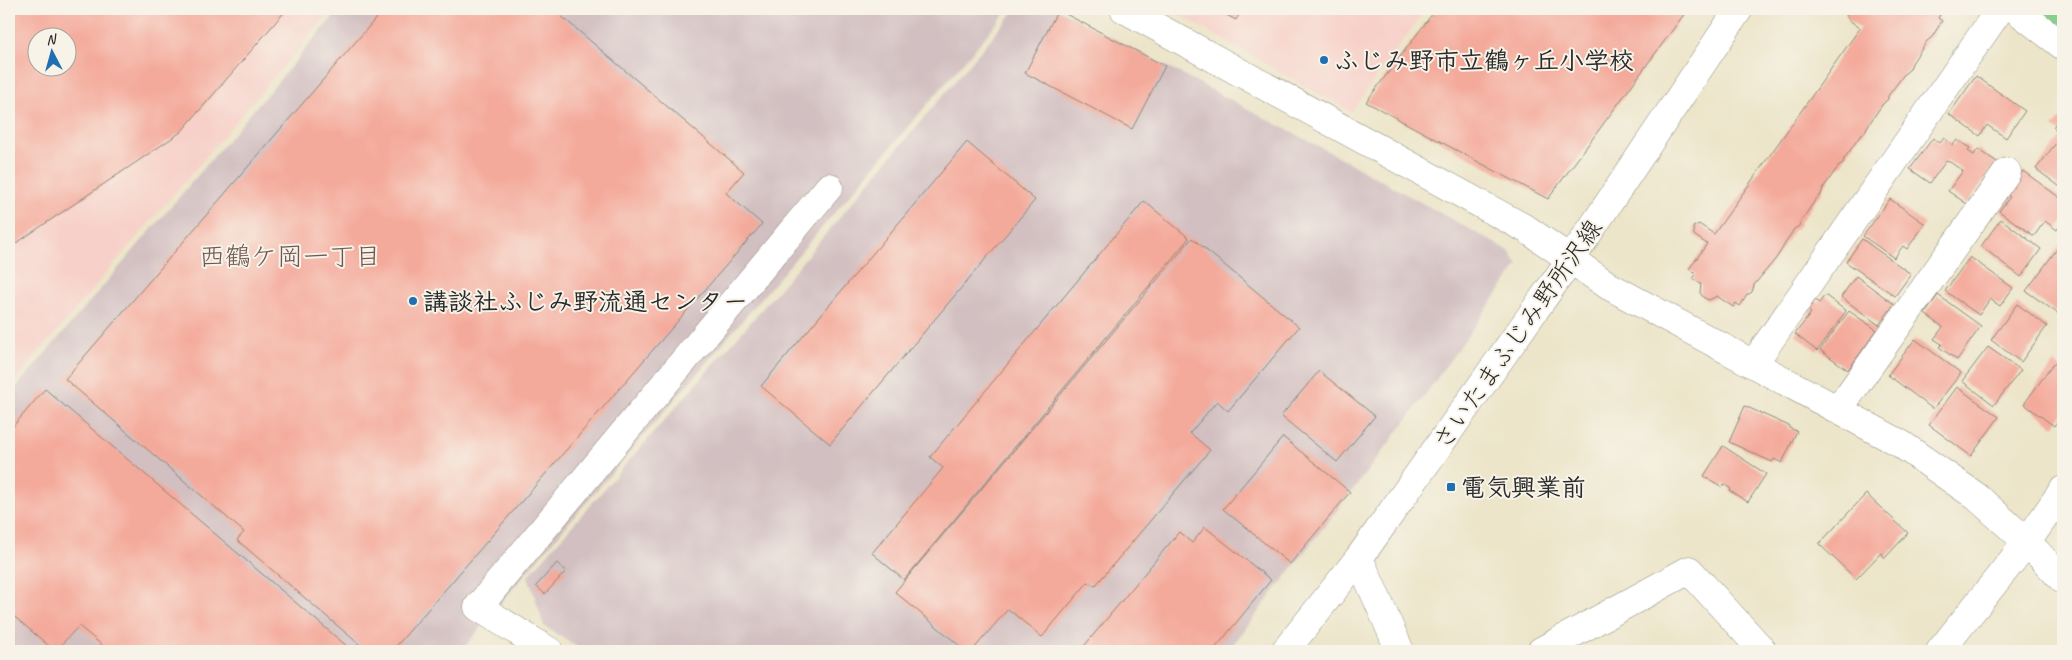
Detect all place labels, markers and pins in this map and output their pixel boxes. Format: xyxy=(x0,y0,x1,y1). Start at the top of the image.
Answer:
place label: ふじみ野市立鶴ヶ丘小学校 xyxy=(1334,45,1634,77)
marker: ふじみ野市立鶴ヶ丘小学校 xyxy=(1318,54,1330,66)
place label: 講談社ふじみ野流通センター xyxy=(423,286,748,318)
marker: 講談社ふじみ野流通センター xyxy=(407,295,419,307)
place label: 電気興業前 xyxy=(1461,472,1586,504)
marker: 電気興業前 xyxy=(1445,481,1457,493)

